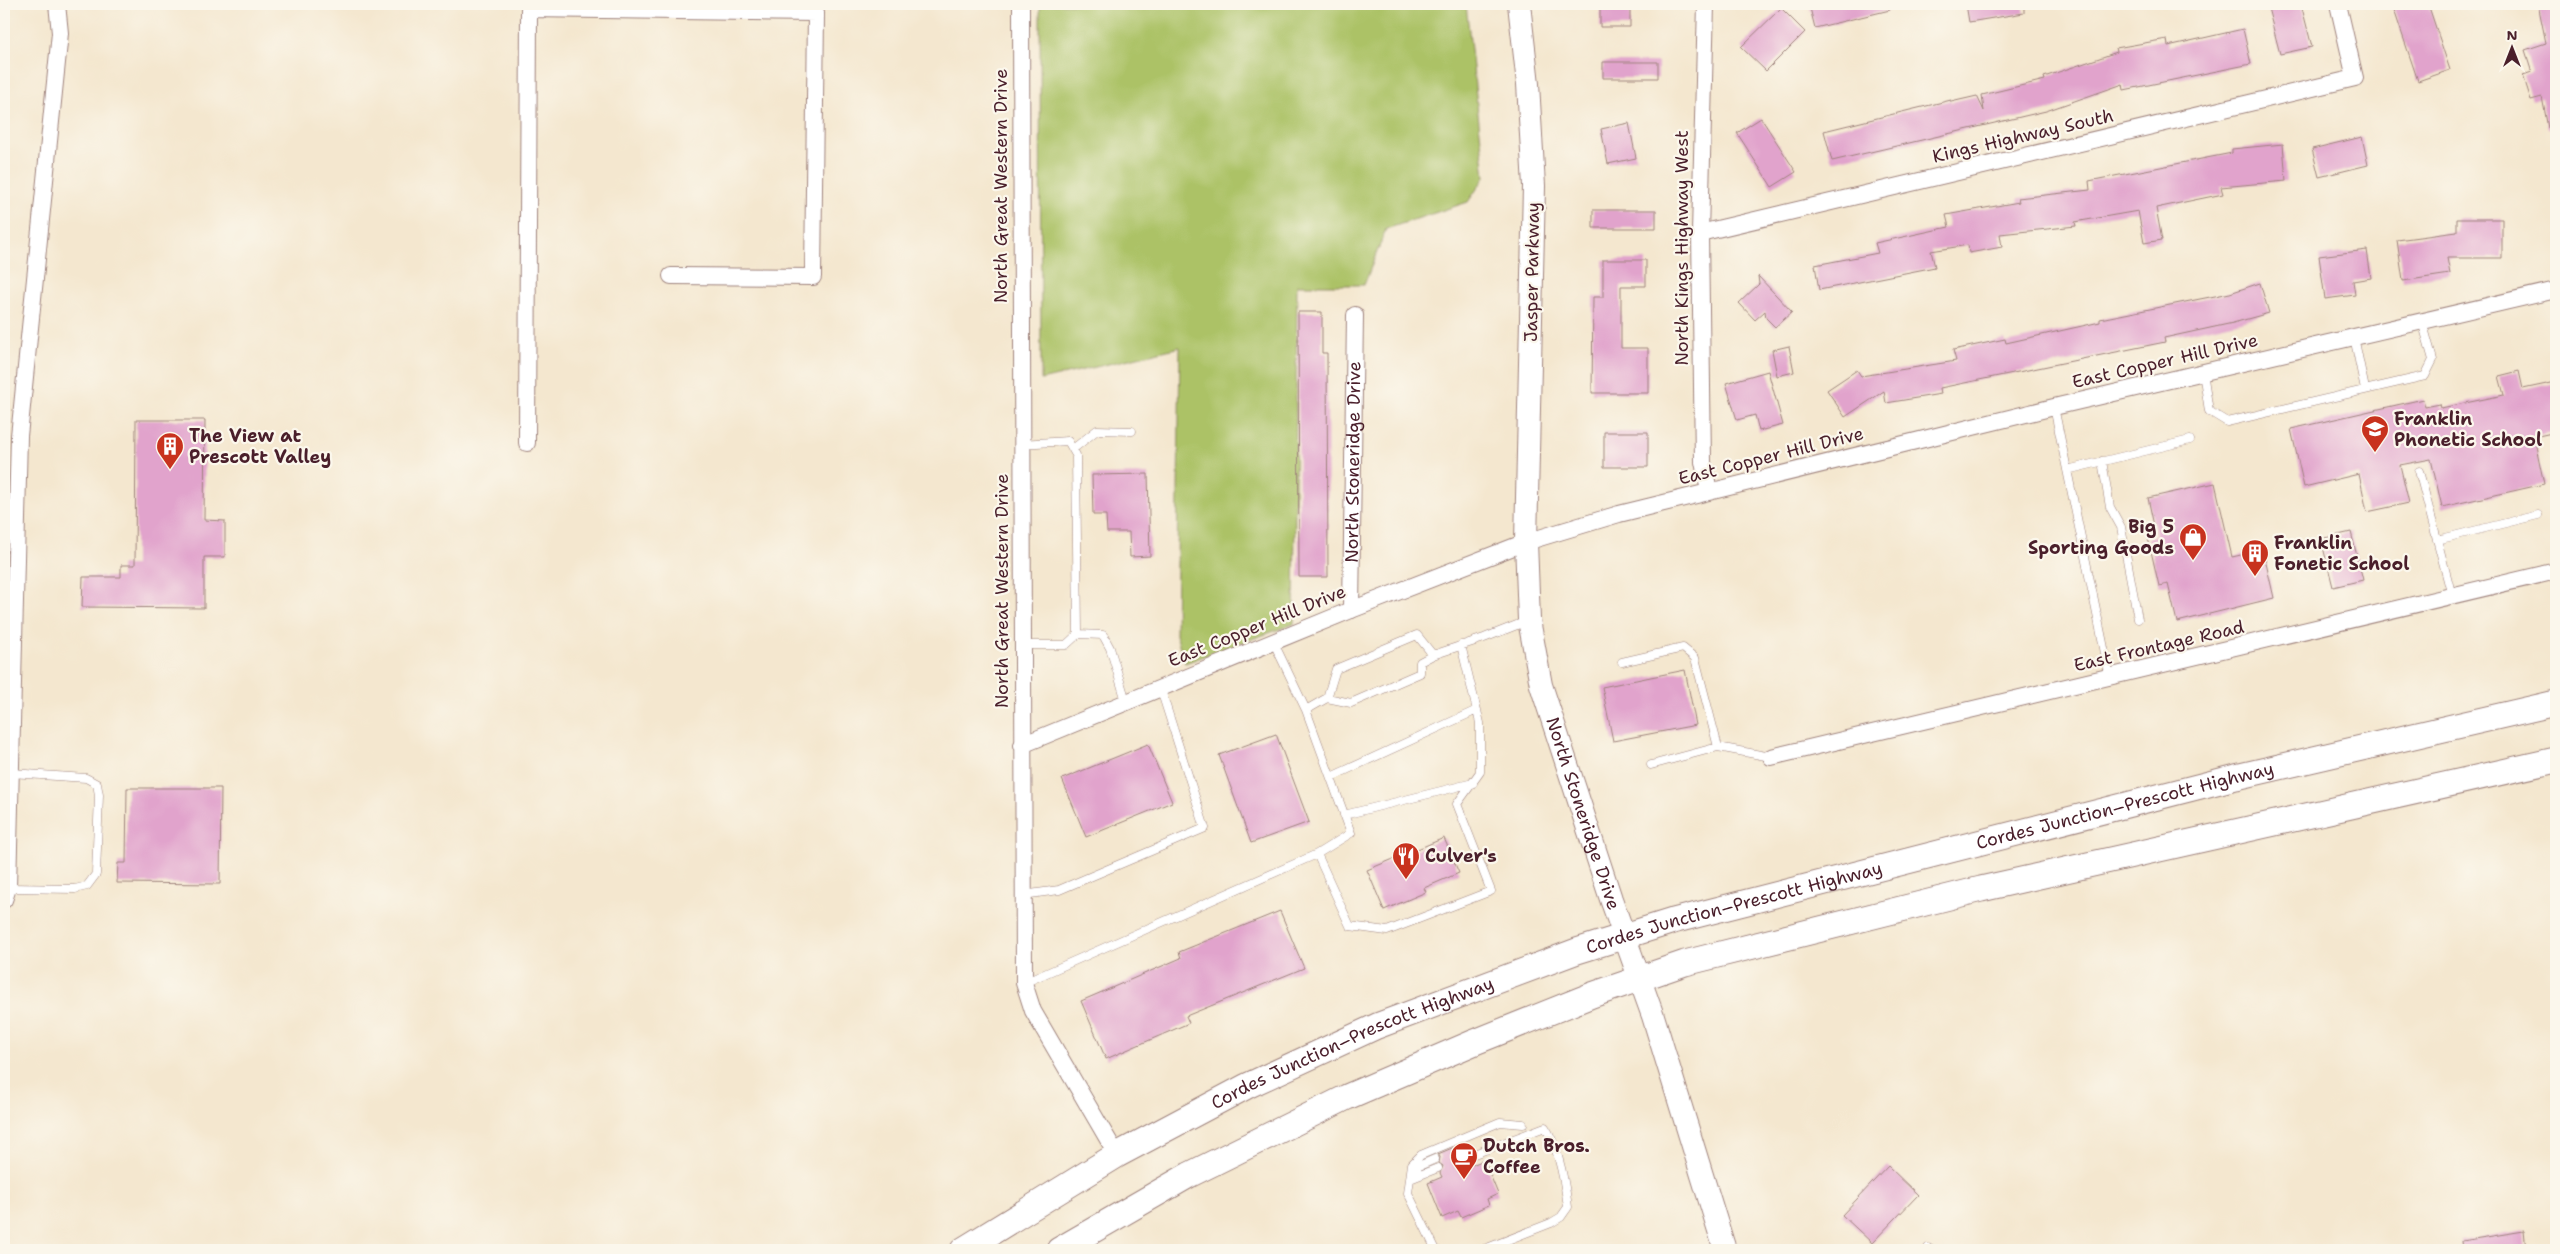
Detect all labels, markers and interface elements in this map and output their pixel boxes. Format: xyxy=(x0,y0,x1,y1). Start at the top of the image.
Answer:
north arrow xyxy=(2488,22,2538,72)
text: N xyxy=(2506,26,2518,44)
street label: North Great Western Drive xyxy=(989,69,1013,303)
street label: Kings Highway South xyxy=(1930,103,2116,169)
street label: North Kings Highway West xyxy=(1670,130,1694,366)
street label: Jasper Parkway xyxy=(1519,202,1545,342)
street label: East Copper Hill Drive xyxy=(2070,328,2260,394)
street label: North Stoneridge Drive xyxy=(1340,361,1366,563)
place label: Franklin Phonetic School xyxy=(2394,407,2542,452)
school or university icon: Franklin Phonetic School xyxy=(2360,414,2390,453)
street label: East Copper Hill Drive xyxy=(1676,421,1866,491)
place label: The View at Prescott Valley xyxy=(189,424,331,469)
building icon: The View at Prescott Valley xyxy=(155,431,185,470)
street label: North Great Western Drive xyxy=(990,474,1014,708)
place label: Big 5 Sporting Goods xyxy=(2028,515,2174,560)
shop icon: Big 5 Sporting Goods xyxy=(2178,522,2208,561)
place label: Franklin Fonetic School xyxy=(2274,531,2410,576)
building icon: Franklin Fonetic School xyxy=(2240,538,2270,577)
street label: East Copper Hill Drive xyxy=(1164,579,1350,673)
street label: East Frontage Road xyxy=(2071,615,2247,677)
street label: North Stoneridge Drive xyxy=(1540,714,1626,913)
street label: Cordes Junction–Prescott Highway xyxy=(1974,757,2276,855)
restaurant icon: Culver's xyxy=(1391,841,1421,880)
place label: Culver's xyxy=(1425,844,1497,868)
street label: Cordes Junction–Prescott Highway xyxy=(1583,856,1885,959)
street label: Cordes Junction–Prescott Highway xyxy=(1207,971,1497,1115)
place label: Dutch Bros. Coffee xyxy=(1483,1134,1590,1179)
cafe icon: Dutch Bros. Coffee xyxy=(1449,1141,1479,1180)

